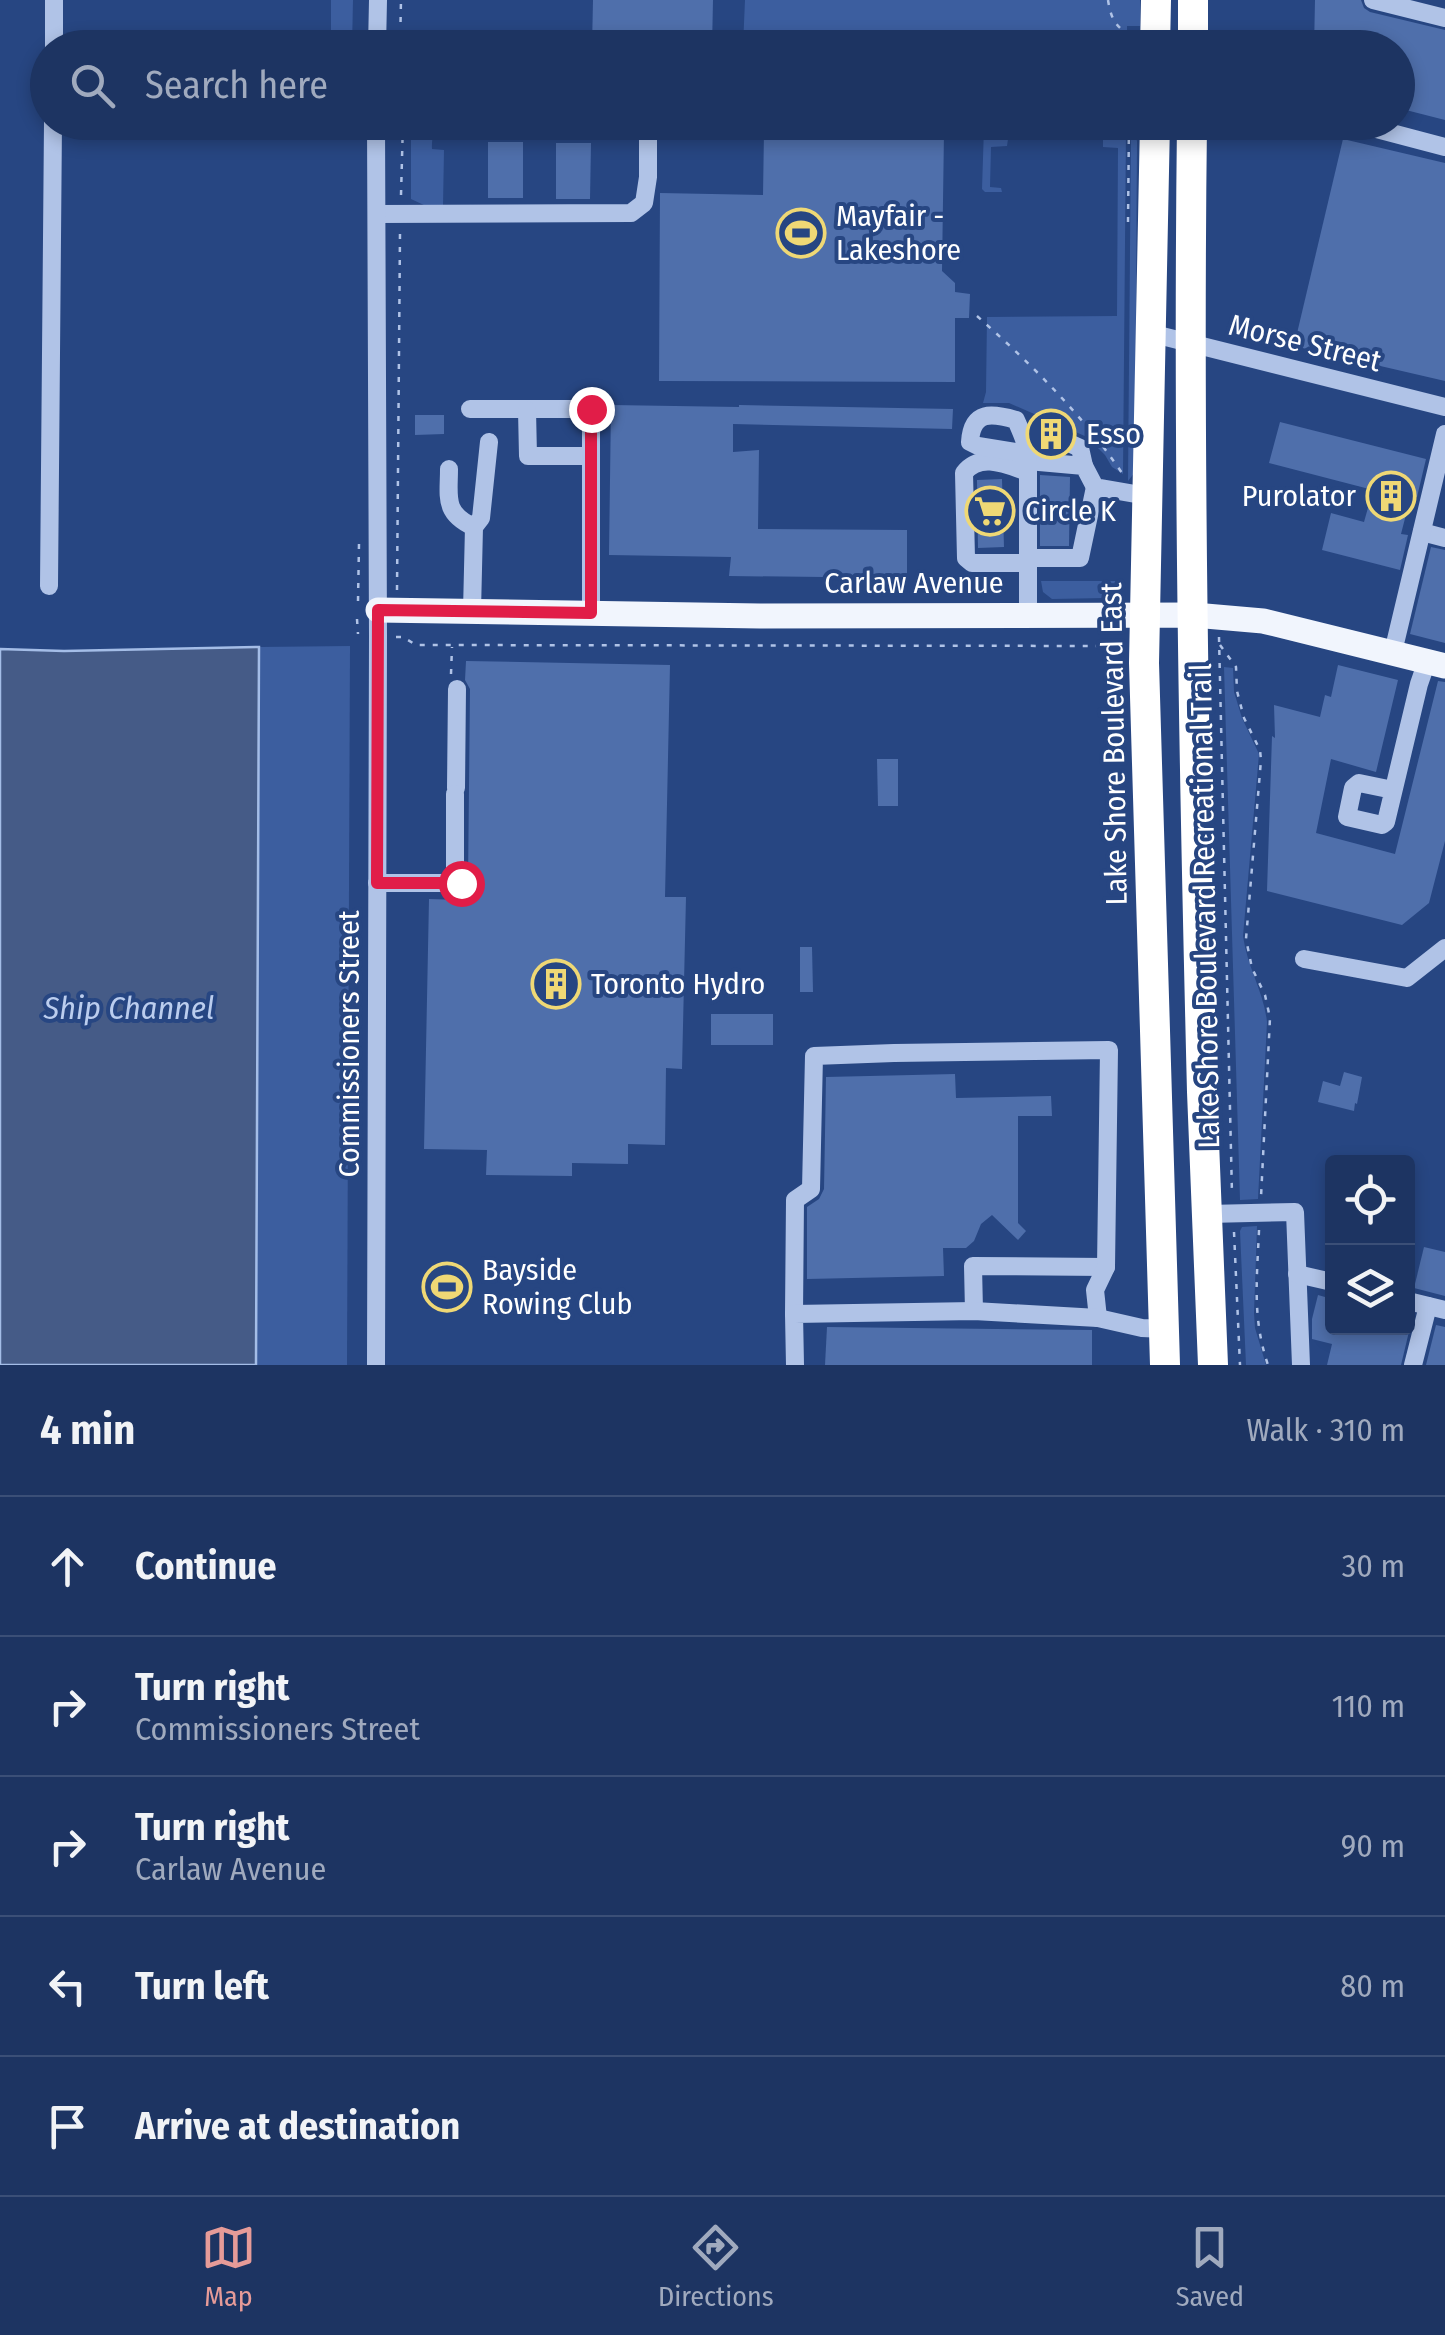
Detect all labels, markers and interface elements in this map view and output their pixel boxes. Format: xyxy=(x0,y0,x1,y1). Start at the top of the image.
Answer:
search box xyxy=(30,30,1415,140)
icon: search xyxy=(65,58,120,113)
text: Search here xyxy=(145,62,328,108)
place label: Mayfair - Lakeshore xyxy=(836,198,961,268)
sports icon: Mayfair - Lakeshore xyxy=(775,207,827,259)
street label: Morse Street xyxy=(1225,307,1385,379)
route end xyxy=(569,387,615,433)
building icon: Esso xyxy=(1025,408,1077,460)
place label: Esso xyxy=(1086,416,1141,452)
building icon: Purolator xyxy=(1365,470,1417,522)
place label: Purolator xyxy=(1242,478,1357,514)
supermarket icon: Circle K xyxy=(964,485,1016,537)
place label: Circle K xyxy=(1025,493,1116,529)
street label: Carlaw Avenue xyxy=(824,565,1004,601)
street label: Lake Shore Boulevard East xyxy=(1093,582,1135,906)
street label: Lake Shore Boulevard Recreational Trail xyxy=(1183,663,1227,1149)
route start xyxy=(439,861,485,907)
street label: Commissioners Street xyxy=(331,910,367,1178)
building icon: Toronto Hydro xyxy=(530,958,582,1010)
place label: Toronto Hydro xyxy=(591,966,765,1002)
water label: Ship Channel xyxy=(43,989,214,1027)
map controls xyxy=(1325,1155,1415,1335)
button: locate xyxy=(1325,1155,1415,1245)
button: layers xyxy=(1325,1245,1415,1335)
place label: Bayside Rowing Club xyxy=(482,1252,632,1322)
sports icon: Bayside Rowing Club xyxy=(421,1261,473,1313)
text: 4 min xyxy=(40,1405,135,1455)
text: Walk · 310 m xyxy=(1247,1411,1405,1449)
icon: ahead xyxy=(40,1539,95,1594)
text: Continue xyxy=(135,1543,276,1589)
text: 30 m xyxy=(1342,1547,1405,1585)
text: Turn right xyxy=(135,1664,289,1710)
icon: right xyxy=(40,1679,95,1734)
text: 110 m xyxy=(1332,1687,1405,1725)
text: Commissioners Street xyxy=(135,1710,420,1748)
text: Turn right xyxy=(135,1804,289,1850)
icon: right xyxy=(40,1819,95,1874)
text: 90 m xyxy=(1341,1827,1405,1865)
text: Carlaw Avenue xyxy=(135,1850,326,1888)
icon: left xyxy=(40,1959,95,2014)
text: Turn left xyxy=(135,1963,269,2009)
text: 80 m xyxy=(1340,1967,1405,2005)
icon: arrive xyxy=(40,2099,95,2154)
text: Arrive at destination xyxy=(135,2103,460,2149)
tab: Map xyxy=(201,2220,256,2313)
tab: Directions xyxy=(658,2220,774,2313)
tab: Saved xyxy=(1176,2220,1244,2313)

